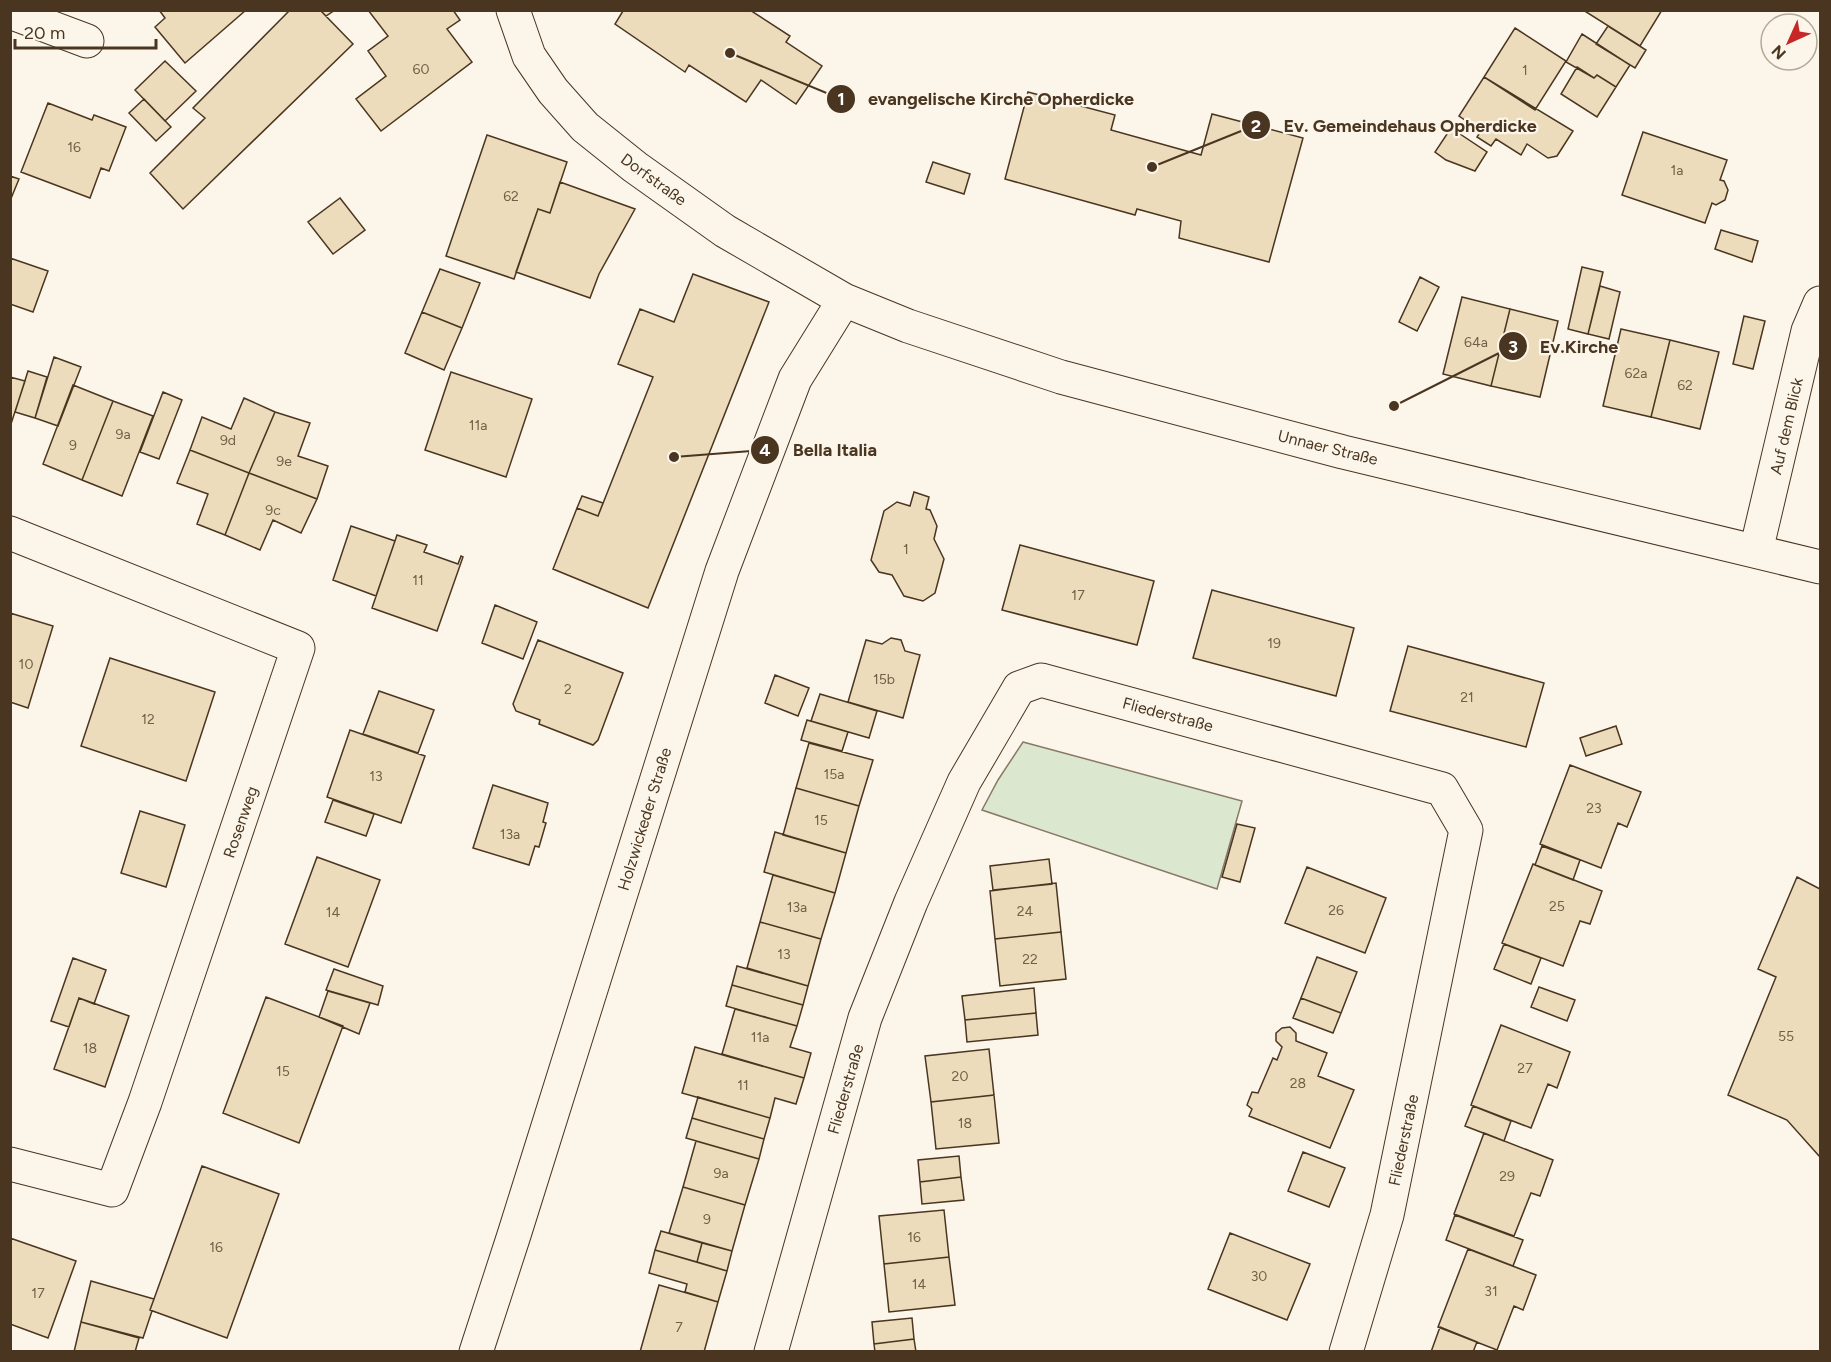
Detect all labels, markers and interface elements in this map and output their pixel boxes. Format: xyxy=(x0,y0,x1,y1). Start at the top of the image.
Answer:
scale bar xyxy=(15,12,156,50)
north arrow xyxy=(1759,12,1819,72)
text: 20 m xyxy=(24,22,65,44)
text: N xyxy=(1768,41,1790,63)
house number: 60 xyxy=(413,61,429,78)
house number: 1 xyxy=(1522,62,1528,79)
callout: evangelische Kirche Opherdicke xyxy=(826,81,1146,117)
text: 1 xyxy=(837,88,845,110)
text: evangelische Kirche Opherdicke xyxy=(868,88,1134,110)
callout: Ev. Gemeindehaus Opherdicke xyxy=(1241,107,1548,143)
text: 2 xyxy=(1251,115,1261,137)
text: Ev. Gemeindehaus Opherdicke xyxy=(1283,115,1537,137)
house number: 16 xyxy=(67,139,81,156)
street label: Dorfstraße xyxy=(617,149,690,210)
house number: 1a xyxy=(1671,162,1683,179)
house number: 62 xyxy=(503,188,519,205)
callout: Ev.Kirche xyxy=(1498,328,1631,364)
house number: 64a xyxy=(1464,334,1488,351)
text: 3 xyxy=(1508,336,1518,358)
text: Ev.Kirche xyxy=(1540,336,1618,358)
house number: 62a xyxy=(1625,365,1647,382)
street label: Auf dem Blick xyxy=(1766,376,1807,476)
house number: 62 xyxy=(1677,377,1693,394)
house number: 11a xyxy=(469,417,487,434)
house number: 9a xyxy=(115,426,131,443)
street label: Unnaer Straße xyxy=(1276,426,1380,469)
house number: 9d xyxy=(220,432,236,449)
callout: Bella Italia xyxy=(750,432,889,468)
house number: 9 xyxy=(69,437,77,454)
text: 4 xyxy=(759,439,771,461)
text: Bella Italia xyxy=(793,439,877,461)
house number: 9e xyxy=(276,453,292,470)
house number: 9c xyxy=(265,502,281,519)
house number: 1 xyxy=(903,541,909,558)
house number: 11 xyxy=(412,572,424,589)
house number: 17 xyxy=(1071,587,1085,604)
house number: 19 xyxy=(1267,635,1281,652)
house number: 10 xyxy=(19,656,33,673)
house number: 15b xyxy=(873,671,895,688)
house number: 2 xyxy=(564,681,572,698)
house number: 21 xyxy=(1460,689,1474,706)
street label: Fliederstraße xyxy=(1120,693,1216,736)
house number: 12 xyxy=(141,711,155,728)
street label: Holzwickeder Straße xyxy=(614,745,675,893)
house number: 15a xyxy=(824,766,844,783)
house number: 13 xyxy=(369,768,383,785)
street label: Rosenweg xyxy=(219,784,262,861)
house number: 23 xyxy=(1586,800,1602,817)
house number: 15 xyxy=(814,812,828,829)
house number: 13a xyxy=(500,826,520,843)
house number: 25 xyxy=(1549,898,1565,915)
house number: 13a xyxy=(787,899,807,916)
house number: 26 xyxy=(1328,902,1344,919)
house number: 24 xyxy=(1017,903,1034,920)
house number: 14 xyxy=(326,904,341,921)
house number: 13 xyxy=(777,946,791,963)
house number: 22 xyxy=(1022,951,1038,968)
house number: 55 xyxy=(1778,1028,1794,1045)
house number: 11a xyxy=(751,1029,769,1046)
house number: 18 xyxy=(83,1040,97,1057)
street label: Fliederstraße xyxy=(824,1042,868,1136)
house number: 27 xyxy=(1517,1060,1533,1077)
house number: 15 xyxy=(276,1063,290,1080)
house number: 20 xyxy=(952,1068,968,1085)
house number: 28 xyxy=(1290,1075,1306,1092)
house number: 11 xyxy=(737,1077,749,1094)
street label: Fliederstraße xyxy=(1385,1092,1423,1188)
house number: 18 xyxy=(958,1115,972,1132)
house number: 9a xyxy=(713,1165,729,1182)
house number: 29 xyxy=(1499,1168,1515,1185)
house number: 9 xyxy=(703,1211,711,1228)
house number: 16 xyxy=(907,1229,921,1246)
house number: 16 xyxy=(209,1239,223,1256)
house number: 30 xyxy=(1251,1268,1267,1285)
house number: 14 xyxy=(912,1276,927,1293)
house number: 31 xyxy=(1484,1283,1498,1300)
house number: 17 xyxy=(31,1285,45,1302)
house number: 7 xyxy=(675,1319,683,1336)

